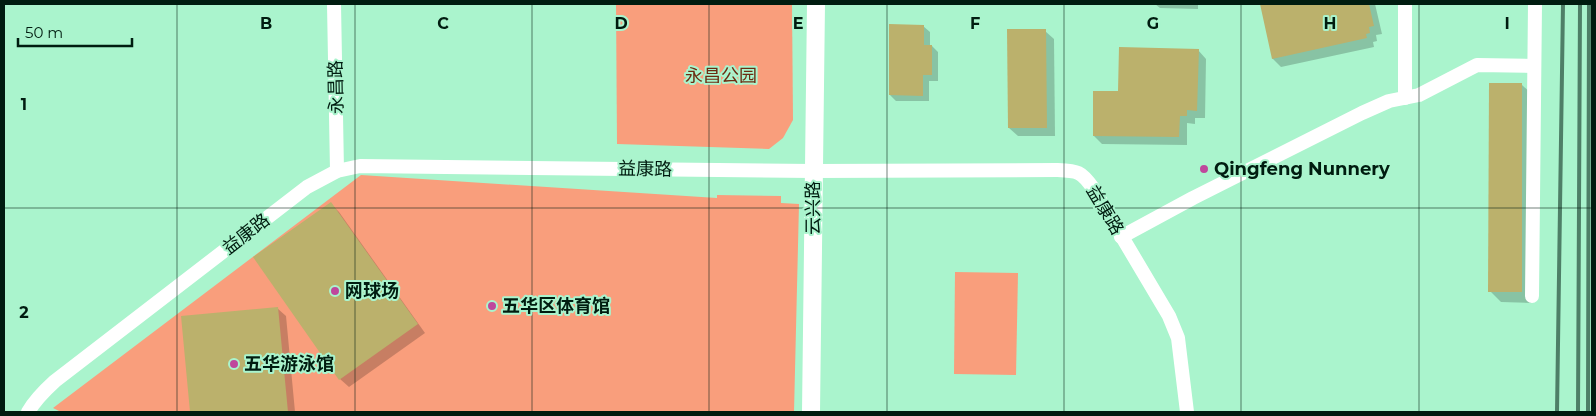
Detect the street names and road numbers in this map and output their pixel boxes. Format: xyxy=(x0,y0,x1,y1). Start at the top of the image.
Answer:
street label: 永昌路 xyxy=(325,60,347,114)
street label: 益康路 xyxy=(618,158,672,180)
street label: 云兴路 xyxy=(802,181,824,235)
street label: 益康路 xyxy=(1082,181,1128,239)
street label: 益康路 xyxy=(218,209,274,259)

